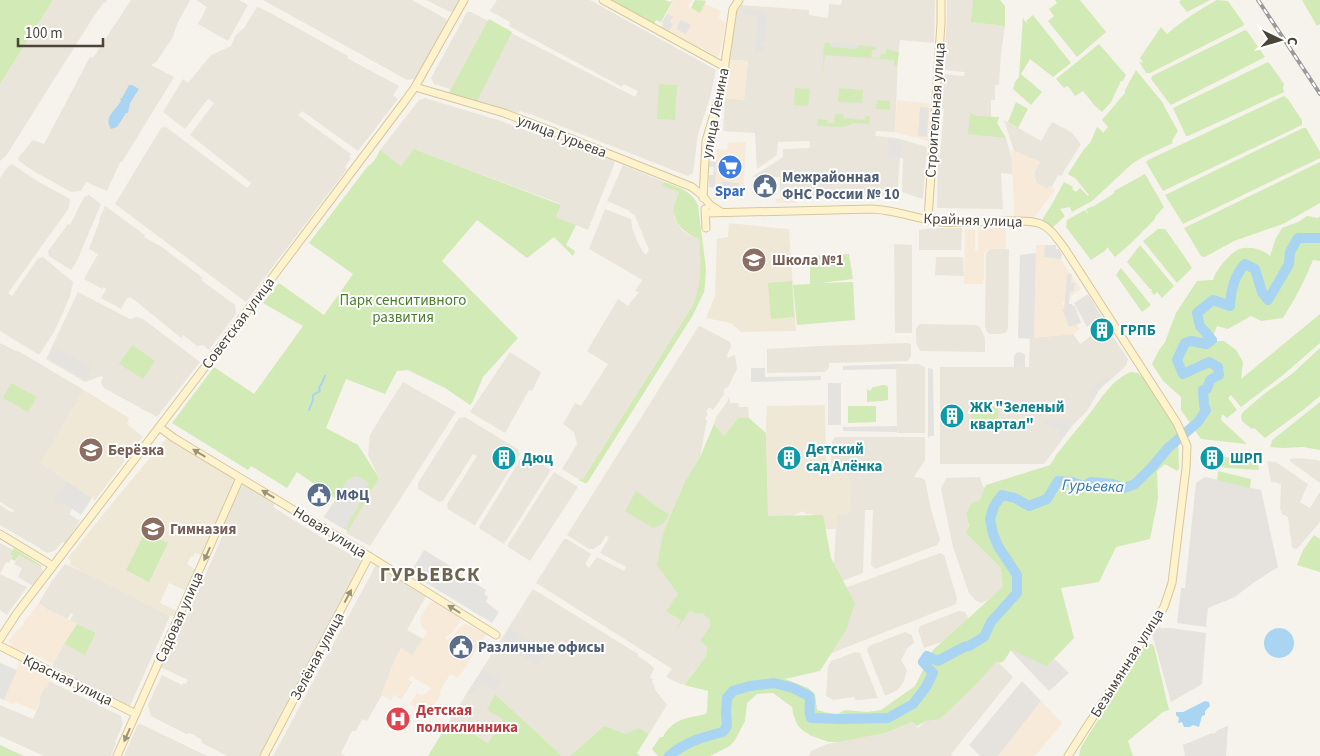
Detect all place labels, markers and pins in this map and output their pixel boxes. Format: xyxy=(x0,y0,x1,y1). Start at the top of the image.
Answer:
supermarket icon: Spar xyxy=(717,154,743,180)
place label: Межрайонная ФНС России № 10 xyxy=(782,167,900,205)
public building icon: Межрайонная ФНС России № 10 xyxy=(752,173,778,199)
place label: Spar xyxy=(715,181,745,202)
school or university icon: Школа №1 xyxy=(741,247,767,273)
place label: Школа №1 xyxy=(772,250,844,271)
building icon: ГРПБ xyxy=(1089,317,1115,343)
place label: ГРПБ xyxy=(1120,320,1156,341)
place label: ЖК "Зеленый квартал" xyxy=(970,397,1064,435)
building icon: ЖК "Зеленый квартал" xyxy=(939,403,965,429)
school or university icon: Берёзка xyxy=(78,437,104,463)
place label: Детский сад Алёнка xyxy=(806,439,883,477)
place label: Берёзка xyxy=(108,440,164,461)
building icon: Дюц xyxy=(491,445,517,471)
building icon: Детский сад Алёнка xyxy=(776,445,802,471)
building icon: ШРП xyxy=(1199,445,1225,471)
place label: Дюц xyxy=(522,448,553,469)
place label: ШРП xyxy=(1230,448,1263,469)
public building icon: МФЦ xyxy=(306,482,332,508)
place label: МФЦ xyxy=(336,485,369,506)
school or university icon: Гимназия xyxy=(140,516,166,542)
place label: Гимназия xyxy=(170,519,236,540)
public building icon: Различные офисы xyxy=(448,634,474,660)
place label: Различные офисы xyxy=(478,637,605,658)
place label: Детская поликлинника xyxy=(416,700,518,738)
hospital icon: Детская поликлинника xyxy=(385,706,411,732)

